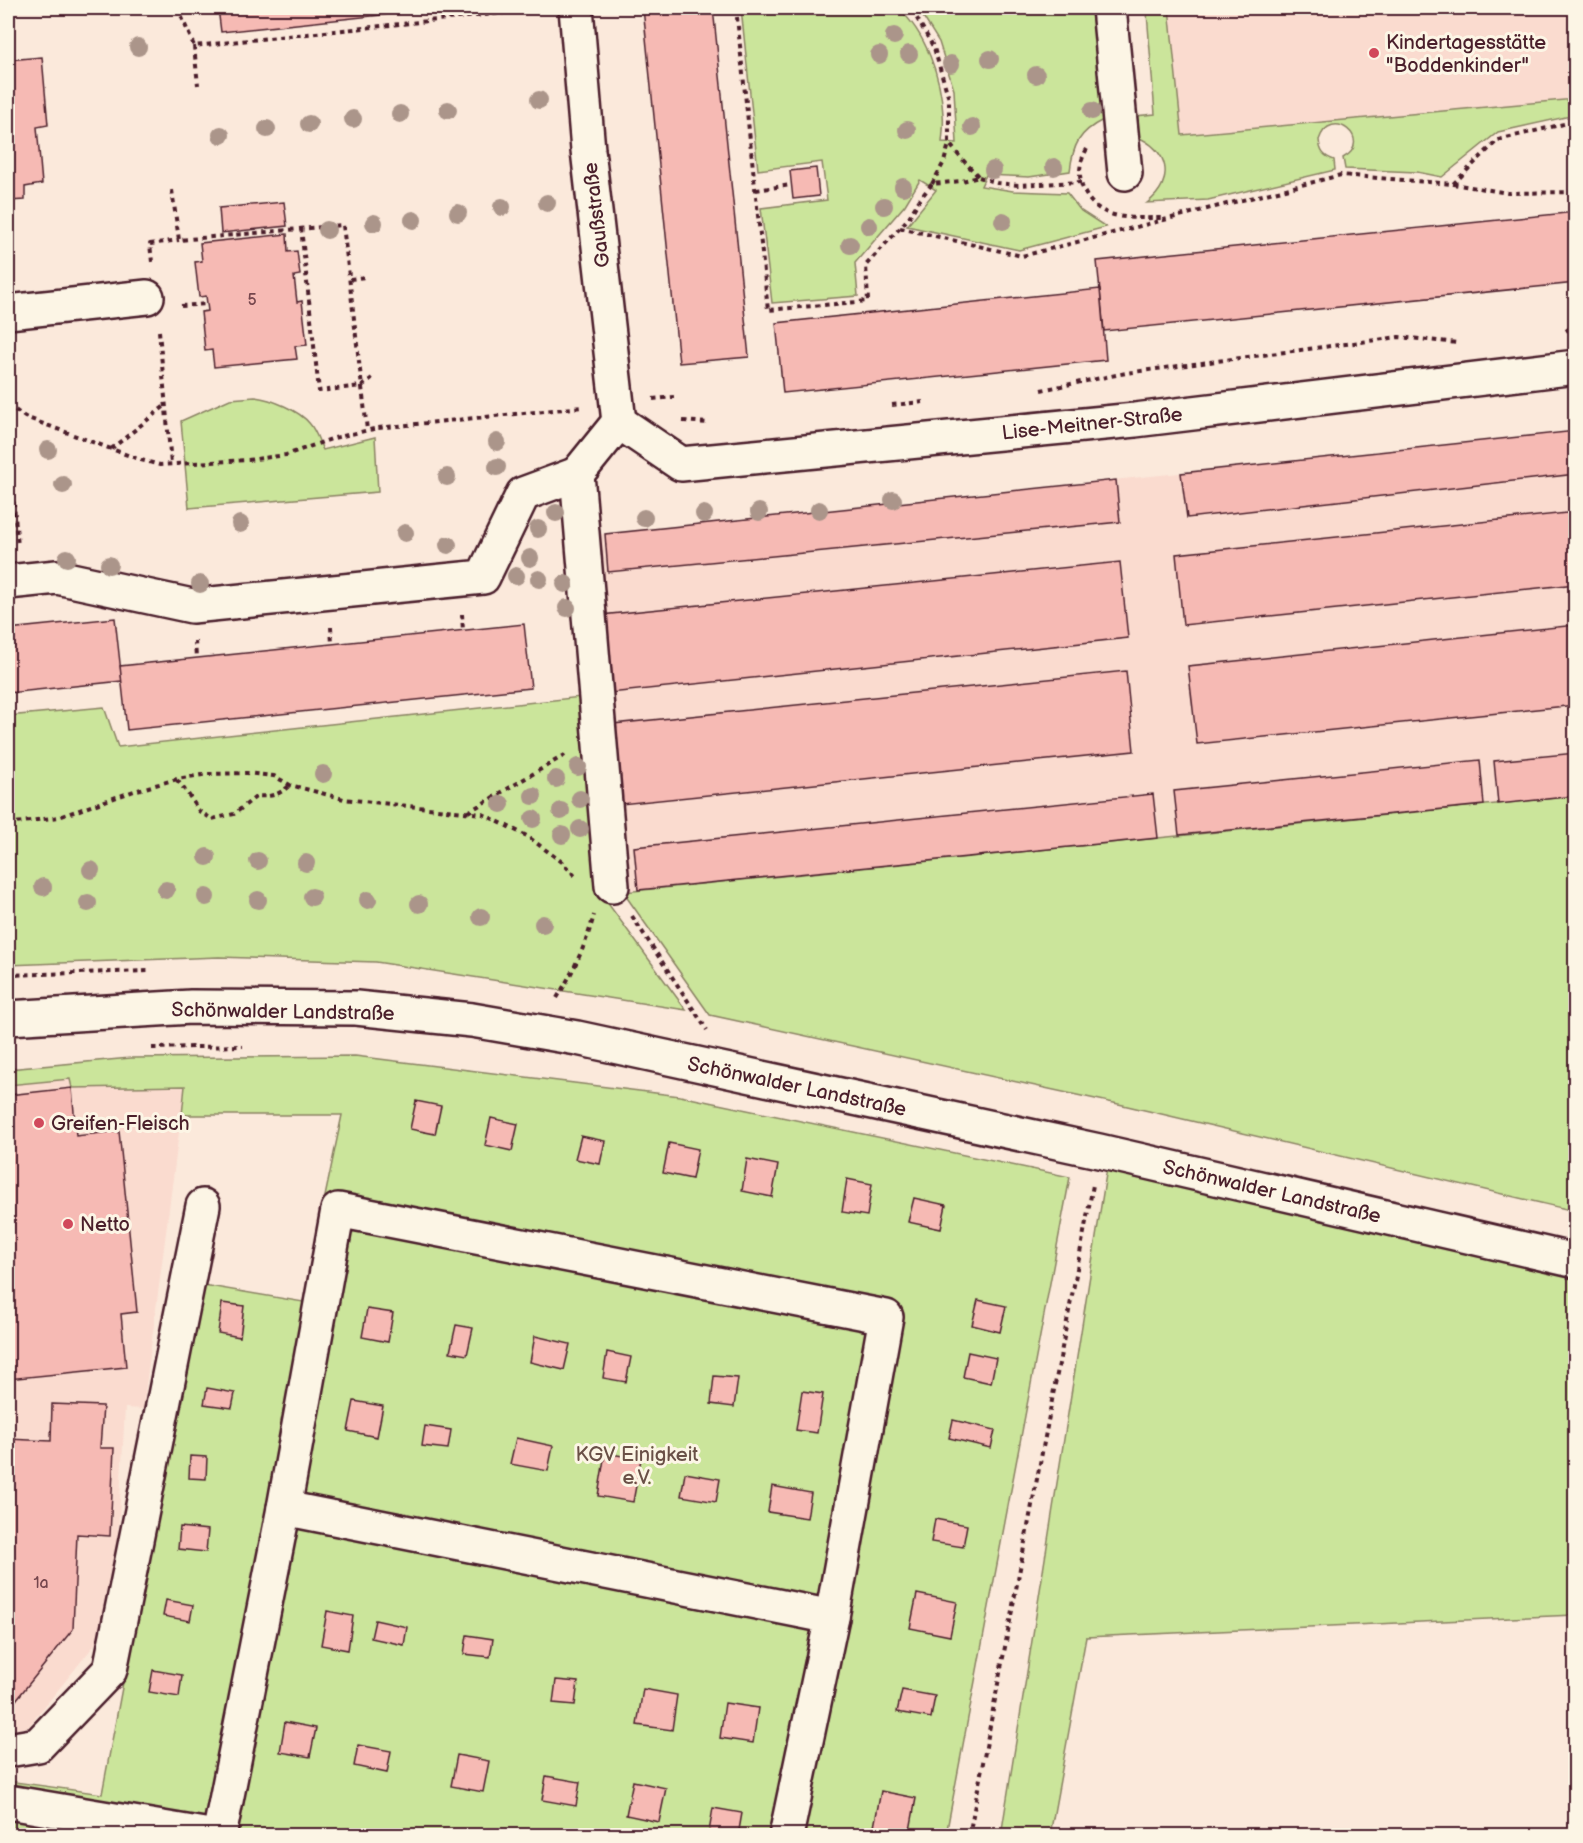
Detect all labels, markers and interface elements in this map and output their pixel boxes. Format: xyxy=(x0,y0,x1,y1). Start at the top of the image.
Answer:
place label: Kindertagesstätte "Boddenkinder" xyxy=(1386,31,1546,78)
marker: Kindertagesstätte "Boddenkinder" xyxy=(1367,46,1381,60)
street label: Gaußstraße xyxy=(579,161,615,269)
house number: 5 xyxy=(247,291,257,310)
street label: Lise-Meitner-Straße xyxy=(1001,403,1184,445)
street label: Schönwalder Landstraße xyxy=(171,998,395,1026)
street label: Schönwalder Landstraße xyxy=(685,1052,909,1122)
place label: Greifen-Fleisch xyxy=(51,1112,190,1136)
marker: Greifen-Fleisch xyxy=(32,1116,46,1130)
street label: Schönwalder Landstraße xyxy=(1160,1155,1383,1229)
place label: Netto xyxy=(80,1213,130,1237)
marker: Netto xyxy=(61,1217,75,1231)
park label: KGV Einigkeit e.V. xyxy=(576,1443,698,1490)
house number: 1a xyxy=(33,1574,49,1593)

